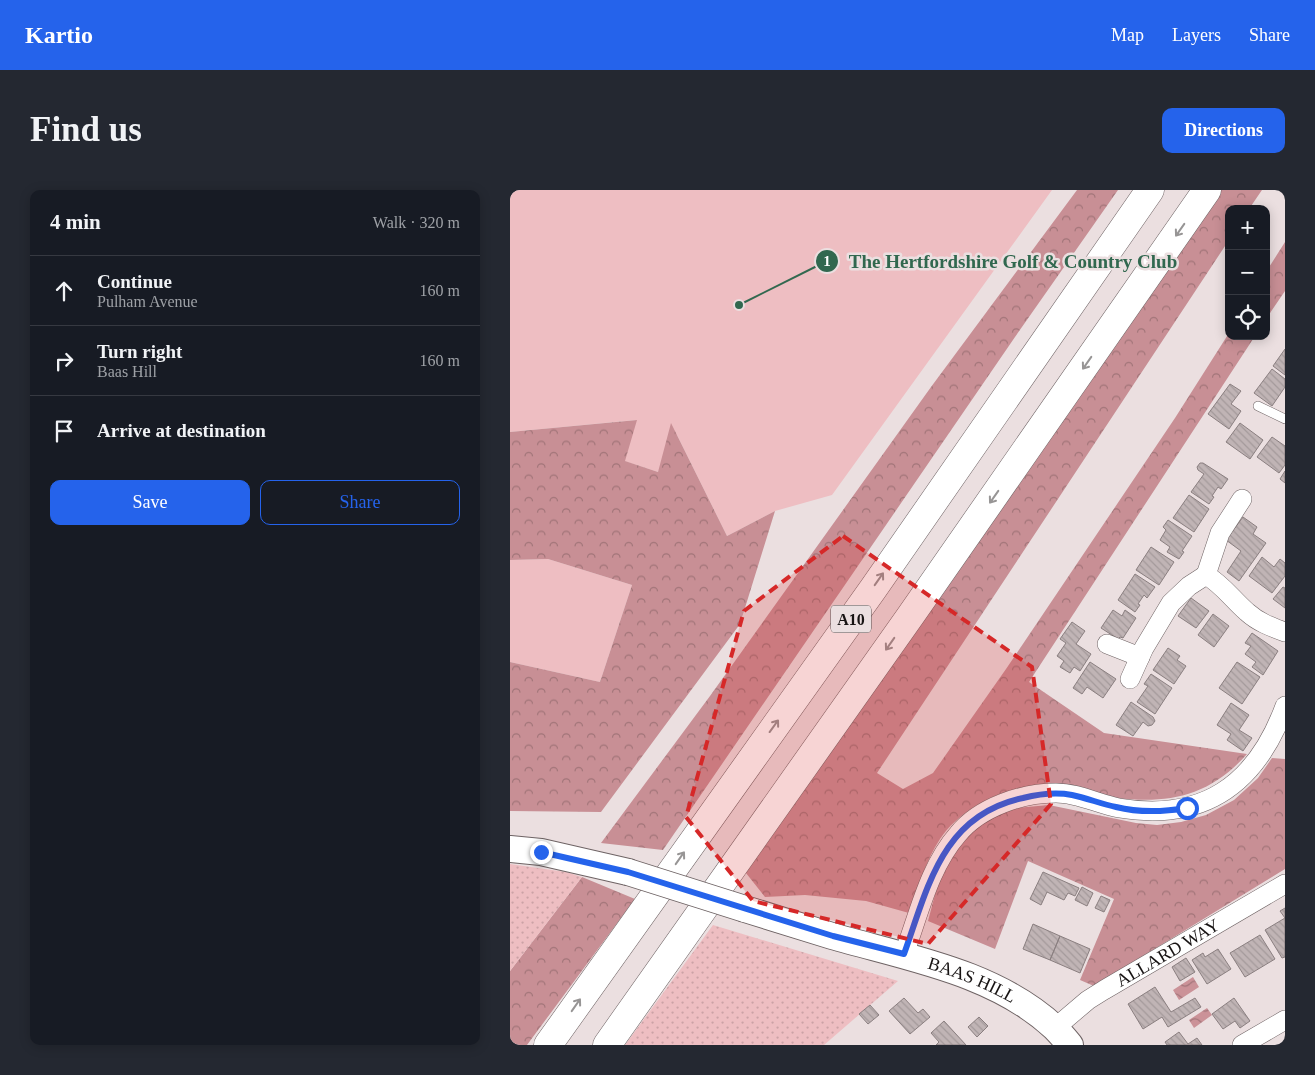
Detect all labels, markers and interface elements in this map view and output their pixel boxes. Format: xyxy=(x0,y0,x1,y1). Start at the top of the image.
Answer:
text: Kartio xyxy=(25,22,93,48)
text: Map xyxy=(1111,25,1144,45)
text: Layers xyxy=(1172,25,1221,45)
text: Share xyxy=(1249,25,1290,45)
button: Directions xyxy=(1162,108,1285,153)
text: Find us xyxy=(30,110,142,149)
map controls xyxy=(1225,205,1270,340)
button: + xyxy=(1225,205,1270,250)
text: 4 min xyxy=(50,210,101,234)
text: Walk · 320 m xyxy=(373,214,460,231)
one-way arrow xyxy=(1174,223,1185,236)
callout: The Hertfordshire Golf & Country Club xyxy=(814,244,1188,278)
button: − xyxy=(1225,250,1270,295)
text: The Hertfordshire Golf & Country Club xyxy=(849,251,1177,272)
text: 1 xyxy=(823,253,831,269)
text: Continue xyxy=(97,271,172,292)
icon: ahead xyxy=(50,277,78,305)
text: 160 m xyxy=(420,282,460,299)
text: Pulham Avenue xyxy=(97,293,198,310)
button: locate xyxy=(1225,295,1270,340)
text: Turn right xyxy=(97,341,182,362)
icon: right xyxy=(50,347,78,375)
text: 160 m xyxy=(420,352,460,369)
one-way arrow xyxy=(1082,356,1092,370)
text: Baas Hill xyxy=(97,363,157,380)
icon: arrive xyxy=(50,417,78,445)
text: Arrive at destination xyxy=(97,420,266,441)
button: Save xyxy=(50,480,250,525)
button: Share xyxy=(260,480,460,525)
one-way arrow xyxy=(989,490,999,504)
one-way arrow xyxy=(874,573,884,587)
road number: A10 xyxy=(831,606,871,632)
one-way arrow xyxy=(885,637,895,651)
one-way arrow xyxy=(769,720,780,733)
route start xyxy=(1176,797,1199,820)
route end xyxy=(530,841,553,864)
one-way arrow xyxy=(675,851,685,865)
street label: ALLARD WAY xyxy=(1112,915,1223,991)
street label: BAAS HILL xyxy=(926,953,1020,1007)
one-way arrow xyxy=(571,998,581,1012)

